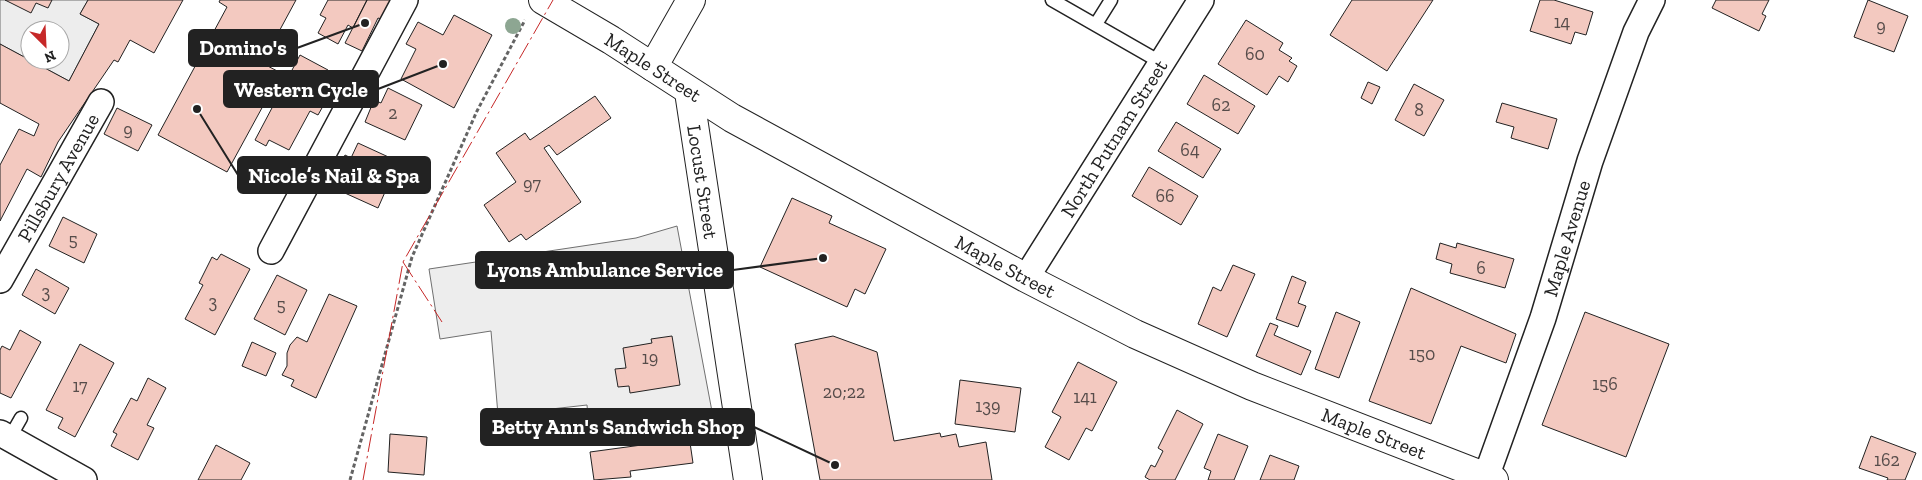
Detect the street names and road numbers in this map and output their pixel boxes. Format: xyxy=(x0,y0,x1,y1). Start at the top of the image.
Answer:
street label: Maple Street xyxy=(600,27,706,107)
street label: North Putnam Street xyxy=(1055,55,1173,222)
street label: Pillsbury Avenue xyxy=(12,109,104,246)
street label: Locust Street xyxy=(682,123,723,241)
street label: Maple Avenue xyxy=(1538,177,1596,299)
street label: Maple Street xyxy=(951,230,1060,303)
street label: Maple Street xyxy=(1318,402,1430,465)

